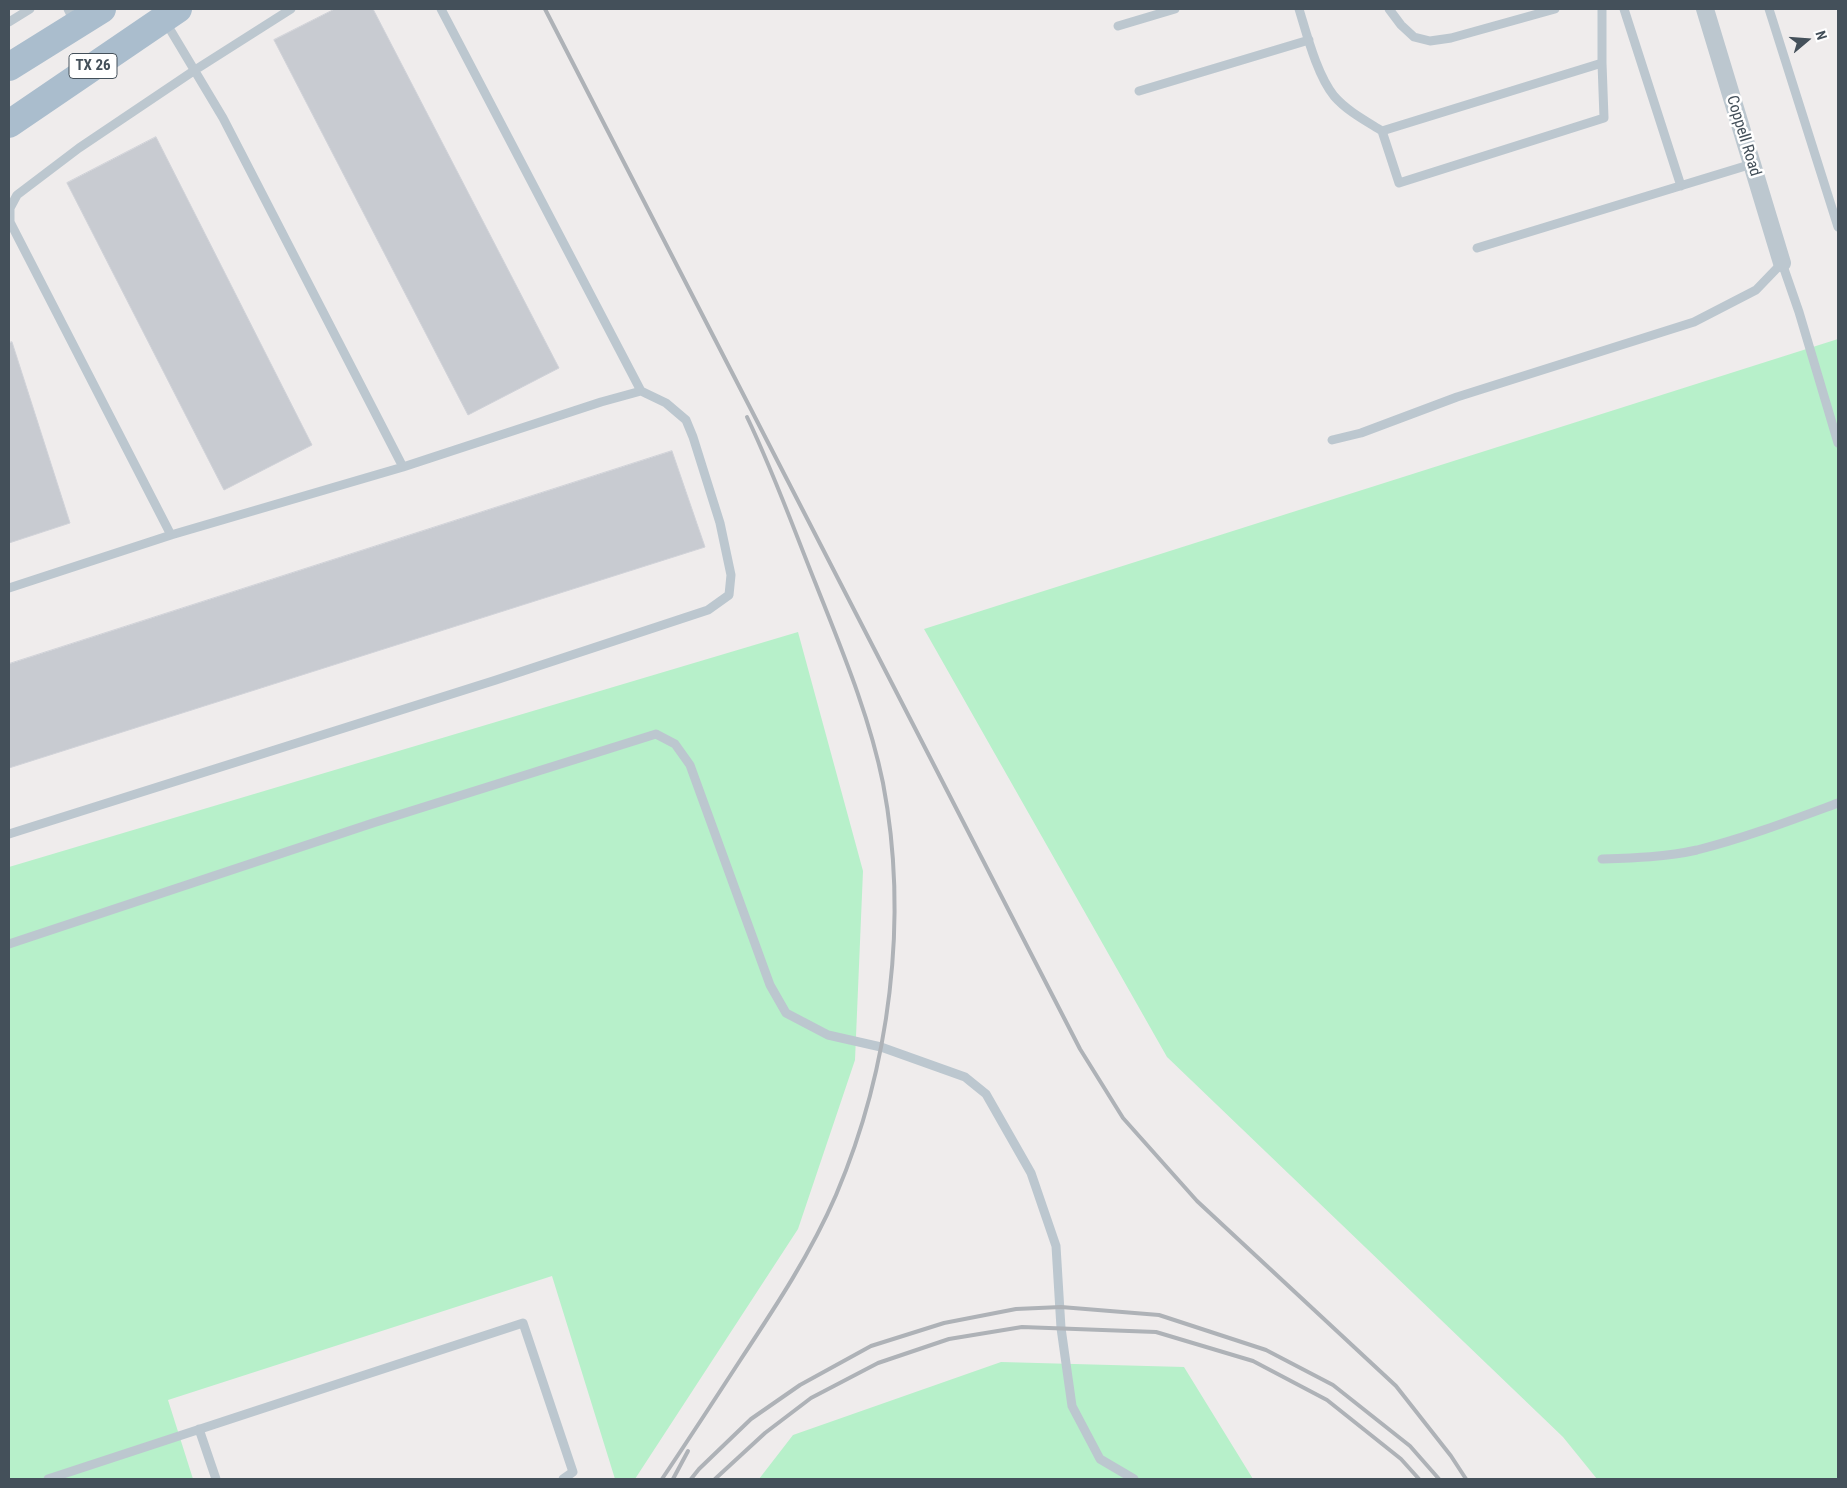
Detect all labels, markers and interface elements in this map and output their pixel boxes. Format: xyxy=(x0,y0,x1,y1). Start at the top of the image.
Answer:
north arrow xyxy=(1782,15,1832,65)
text: N xyxy=(1812,29,1830,42)
road number: TX 26 xyxy=(69,54,117,78)
street label: Coppell Road xyxy=(1722,93,1764,179)

